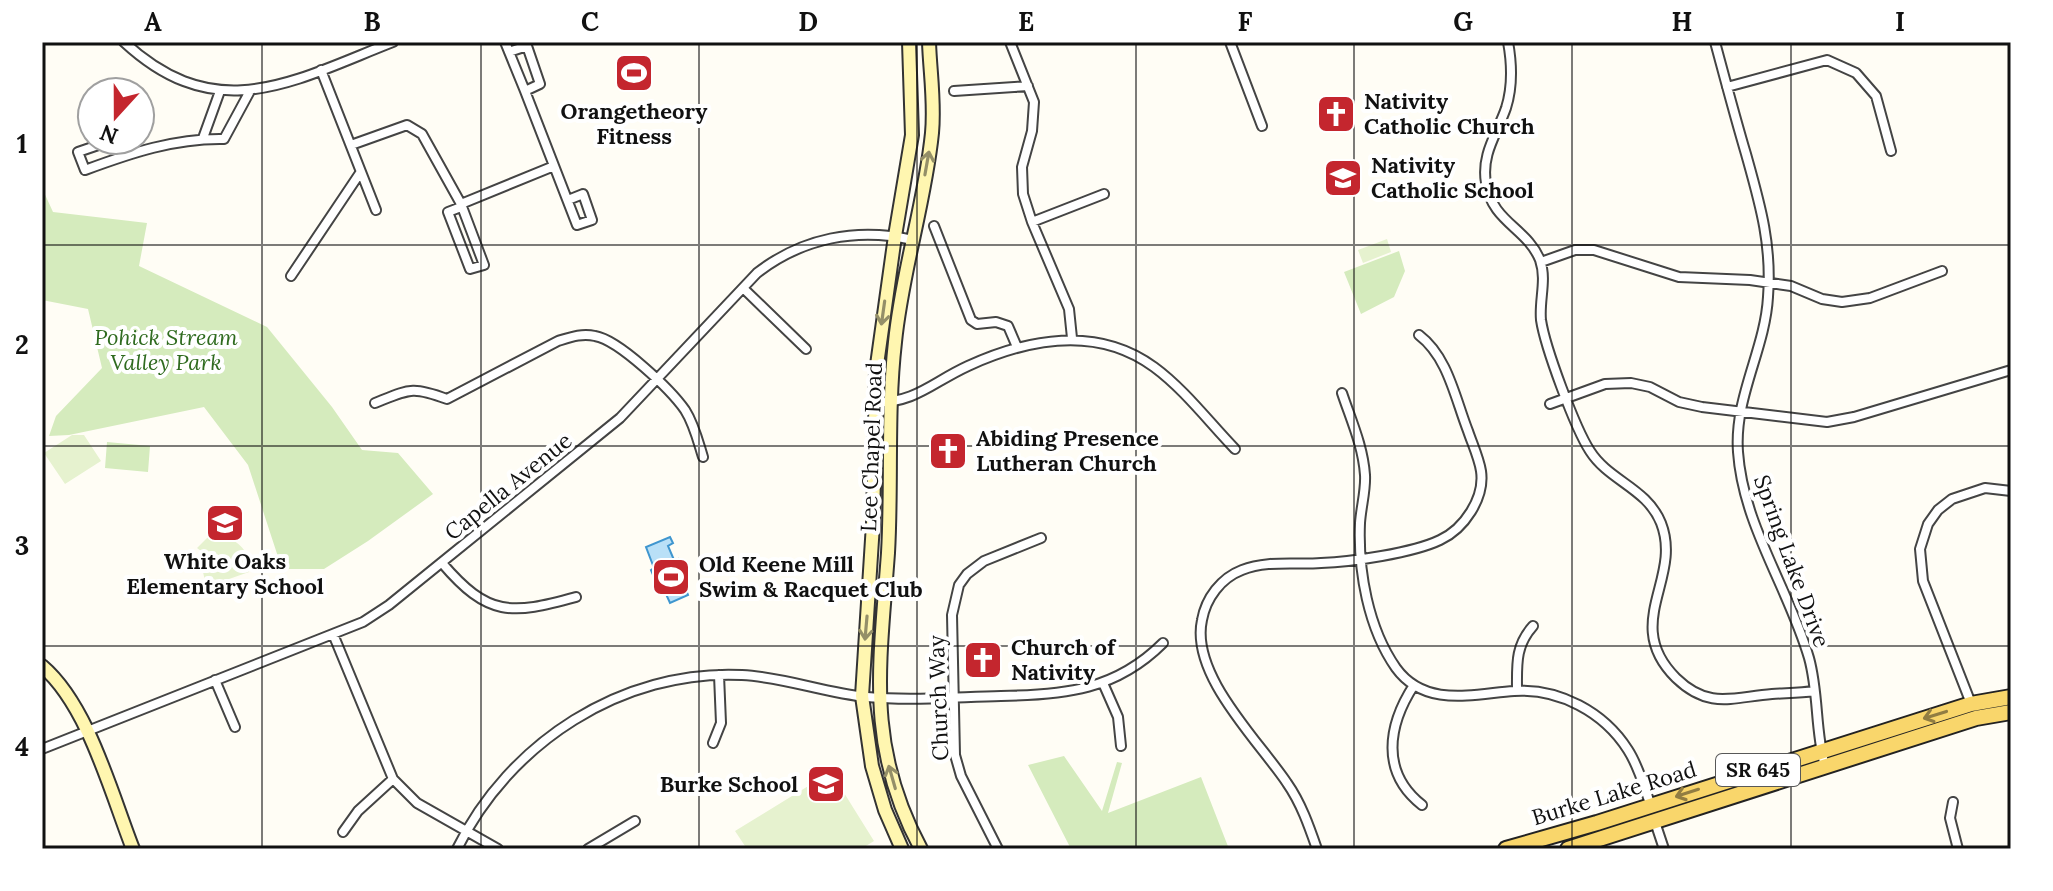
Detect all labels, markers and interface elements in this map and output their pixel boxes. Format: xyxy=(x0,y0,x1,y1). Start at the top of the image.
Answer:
text: A xyxy=(144,5,162,38)
text: B xyxy=(363,5,381,38)
text: C xyxy=(581,5,599,38)
text: D xyxy=(798,5,818,38)
text: E xyxy=(1018,5,1034,38)
text: F xyxy=(1238,5,1253,38)
text: G xyxy=(1453,5,1473,38)
text: H xyxy=(1672,5,1692,38)
text: I xyxy=(1895,5,1905,38)
sports icon: Orangetheory Fitness xyxy=(613,52,655,94)
north arrow xyxy=(76,76,156,156)
place label: Nativity Catholic Church xyxy=(1364,87,1535,140)
church icon: Nativity Catholic Church xyxy=(1315,93,1357,135)
place label: Orangetheory Fitness xyxy=(561,97,708,150)
text: N xyxy=(96,119,122,151)
text: 1 xyxy=(17,127,27,160)
one-way arrow xyxy=(921,151,936,176)
place label: Nativity Catholic School xyxy=(1371,151,1534,204)
school or university icon: Nativity Catholic School xyxy=(1322,157,1364,199)
one-way arrow xyxy=(875,300,890,325)
park label: Pohick Stream Valley Park xyxy=(94,323,239,376)
text: 2 xyxy=(15,328,29,361)
street label: Lee Chapel Road xyxy=(854,362,888,532)
place label: Abiding Presence Lutheran Church xyxy=(976,424,1159,477)
street label: Capella Avenue xyxy=(439,426,577,546)
church icon: Abiding Presence Lutheran Church xyxy=(927,430,969,472)
street label: Spring Lake Drive xyxy=(1748,471,1836,651)
school or university icon: White Oaks Elementary School xyxy=(204,502,246,544)
text: 3 xyxy=(15,529,29,562)
place label: White Oaks Elementary School xyxy=(126,547,324,600)
place label: Old Keene Mill Swim & Racquet Club xyxy=(699,550,923,603)
sports icon: Old Keene Mill Swim & Racquet Club xyxy=(650,556,692,598)
one-way arrow xyxy=(859,614,874,641)
place label: Church of Nativity xyxy=(1011,633,1117,686)
street label: Church Way xyxy=(922,634,954,761)
church icon: Church of Nativity xyxy=(962,639,1004,681)
one-way arrow xyxy=(1923,708,1949,723)
text: 4 xyxy=(15,730,29,763)
road number: SR 645 xyxy=(1716,754,1800,786)
street label: Burke Lake Road xyxy=(1528,755,1700,831)
school or university icon: Burke School xyxy=(805,763,847,805)
one-way arrow xyxy=(883,764,898,790)
place label: Burke School xyxy=(660,770,798,798)
one-way arrow xyxy=(1675,786,1701,801)

